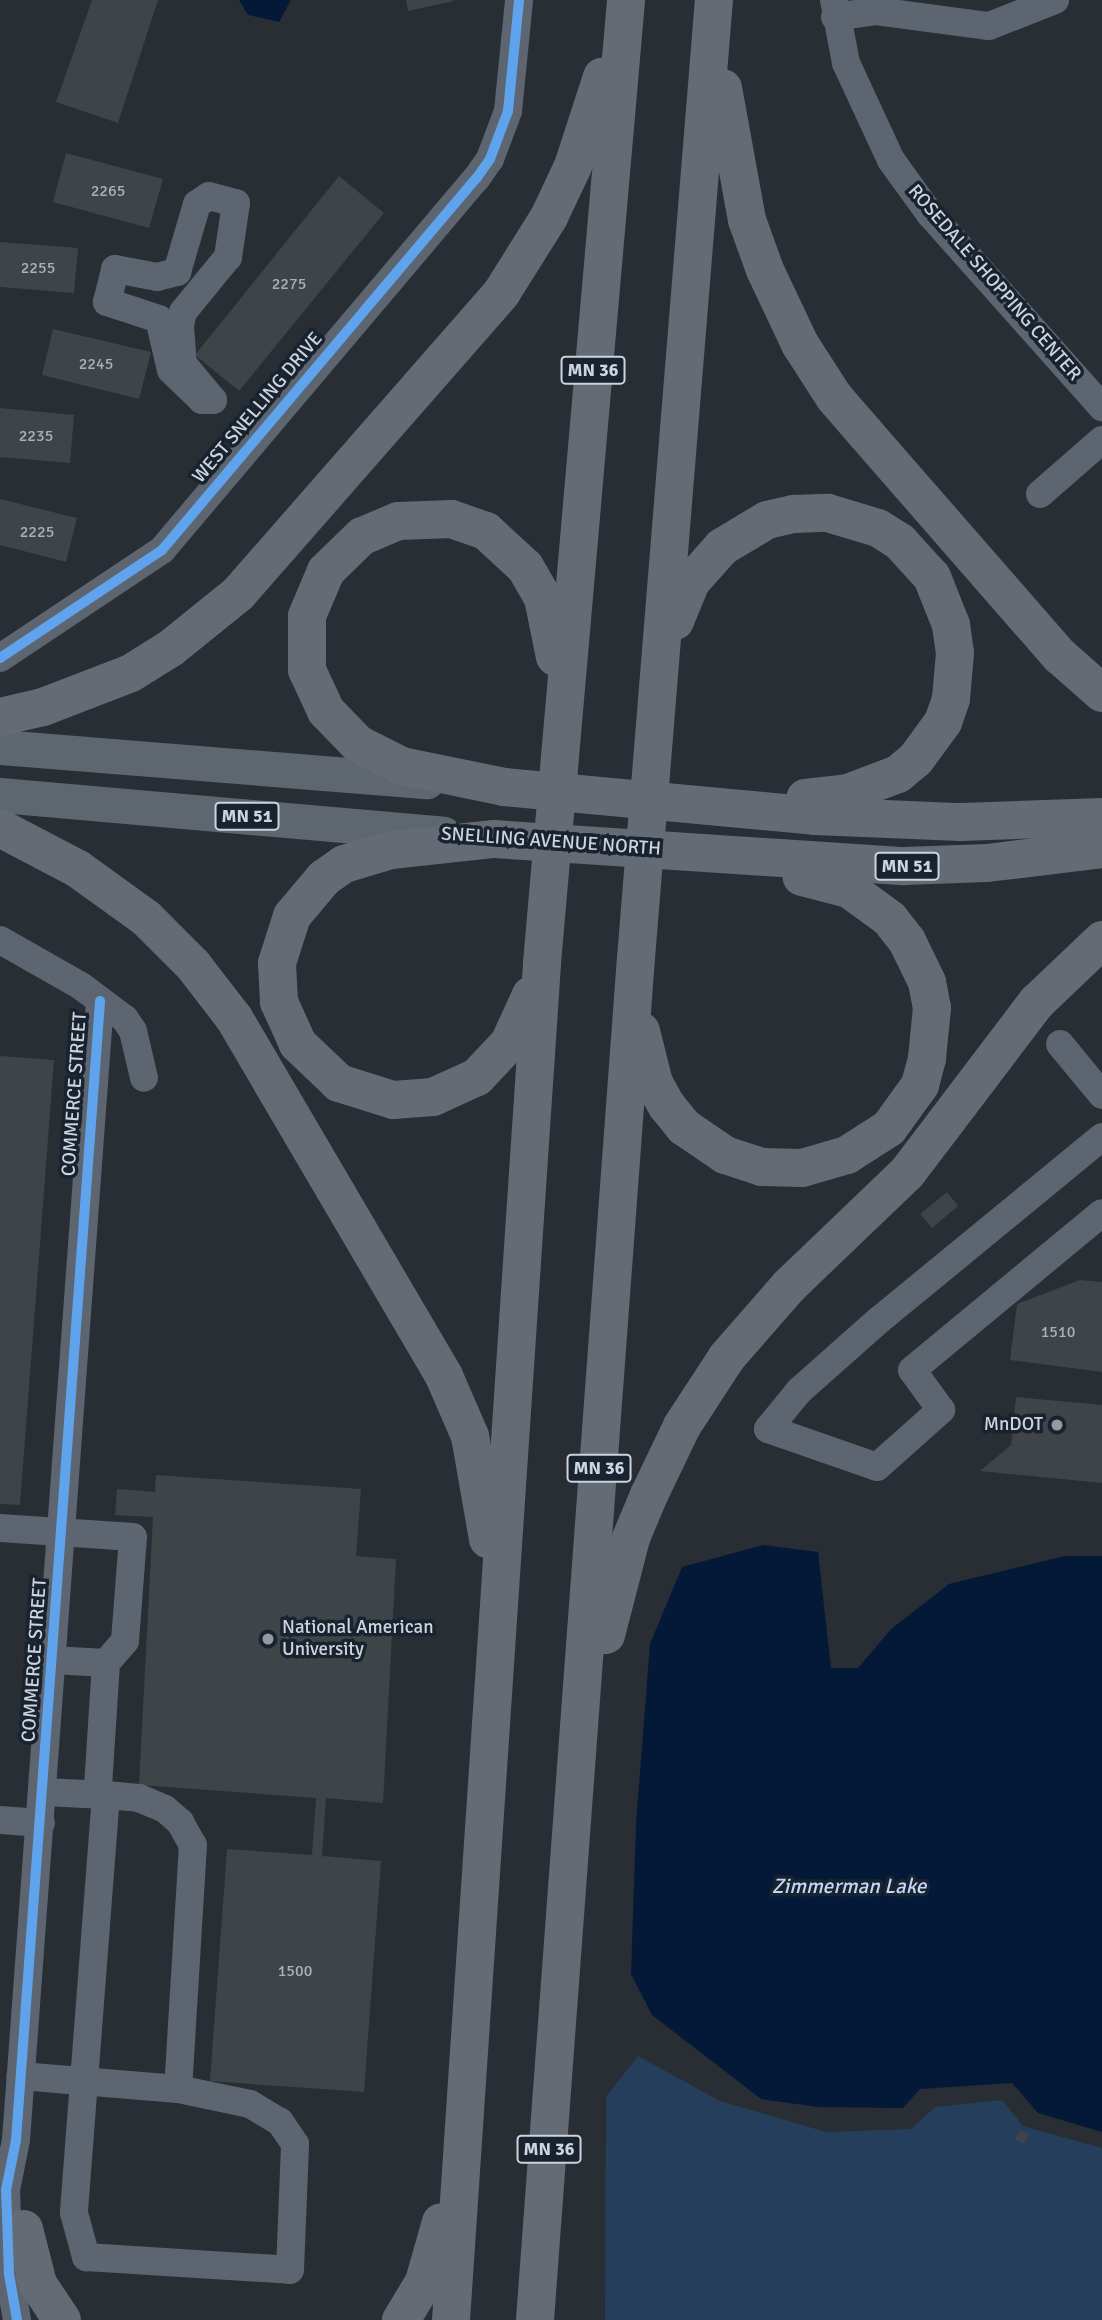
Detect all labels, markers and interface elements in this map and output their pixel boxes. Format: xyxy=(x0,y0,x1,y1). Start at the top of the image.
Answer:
street label: ROSEDALE SHOPPING CENTER xyxy=(903,180,1085,386)
house number: 2265 xyxy=(91,181,125,201)
house number: 2255 xyxy=(21,258,55,278)
house number: 2275 xyxy=(272,274,306,294)
street label: WEST SNELLING DRIVE xyxy=(188,328,328,488)
house number: 2245 xyxy=(79,354,113,374)
road number: MN 36 xyxy=(560,356,626,384)
house number: 2235 xyxy=(19,426,53,446)
house number: 2225 xyxy=(20,522,54,542)
road number: MN 51 xyxy=(214,802,280,830)
street label: SNELLING AVENUE NORTH xyxy=(440,823,662,861)
road number: MN 51 xyxy=(874,852,940,880)
street label: COMMERCE STREET xyxy=(58,1011,92,1177)
house number: 1510 xyxy=(1041,1322,1075,1342)
place label: MnDOT xyxy=(984,1414,1043,1436)
marker: MnDOT xyxy=(1049,1417,1065,1433)
road number: MN 36 xyxy=(566,1454,632,1483)
street label: COMMERCE STREET xyxy=(18,1577,52,1743)
place label: National American University xyxy=(282,1617,434,1661)
marker: National American University xyxy=(260,1631,276,1647)
water label: Zimmerman Lake xyxy=(772,1873,926,1899)
house number: 1500 xyxy=(278,1961,312,1981)
road number: MN 36 xyxy=(516,2134,582,2164)

